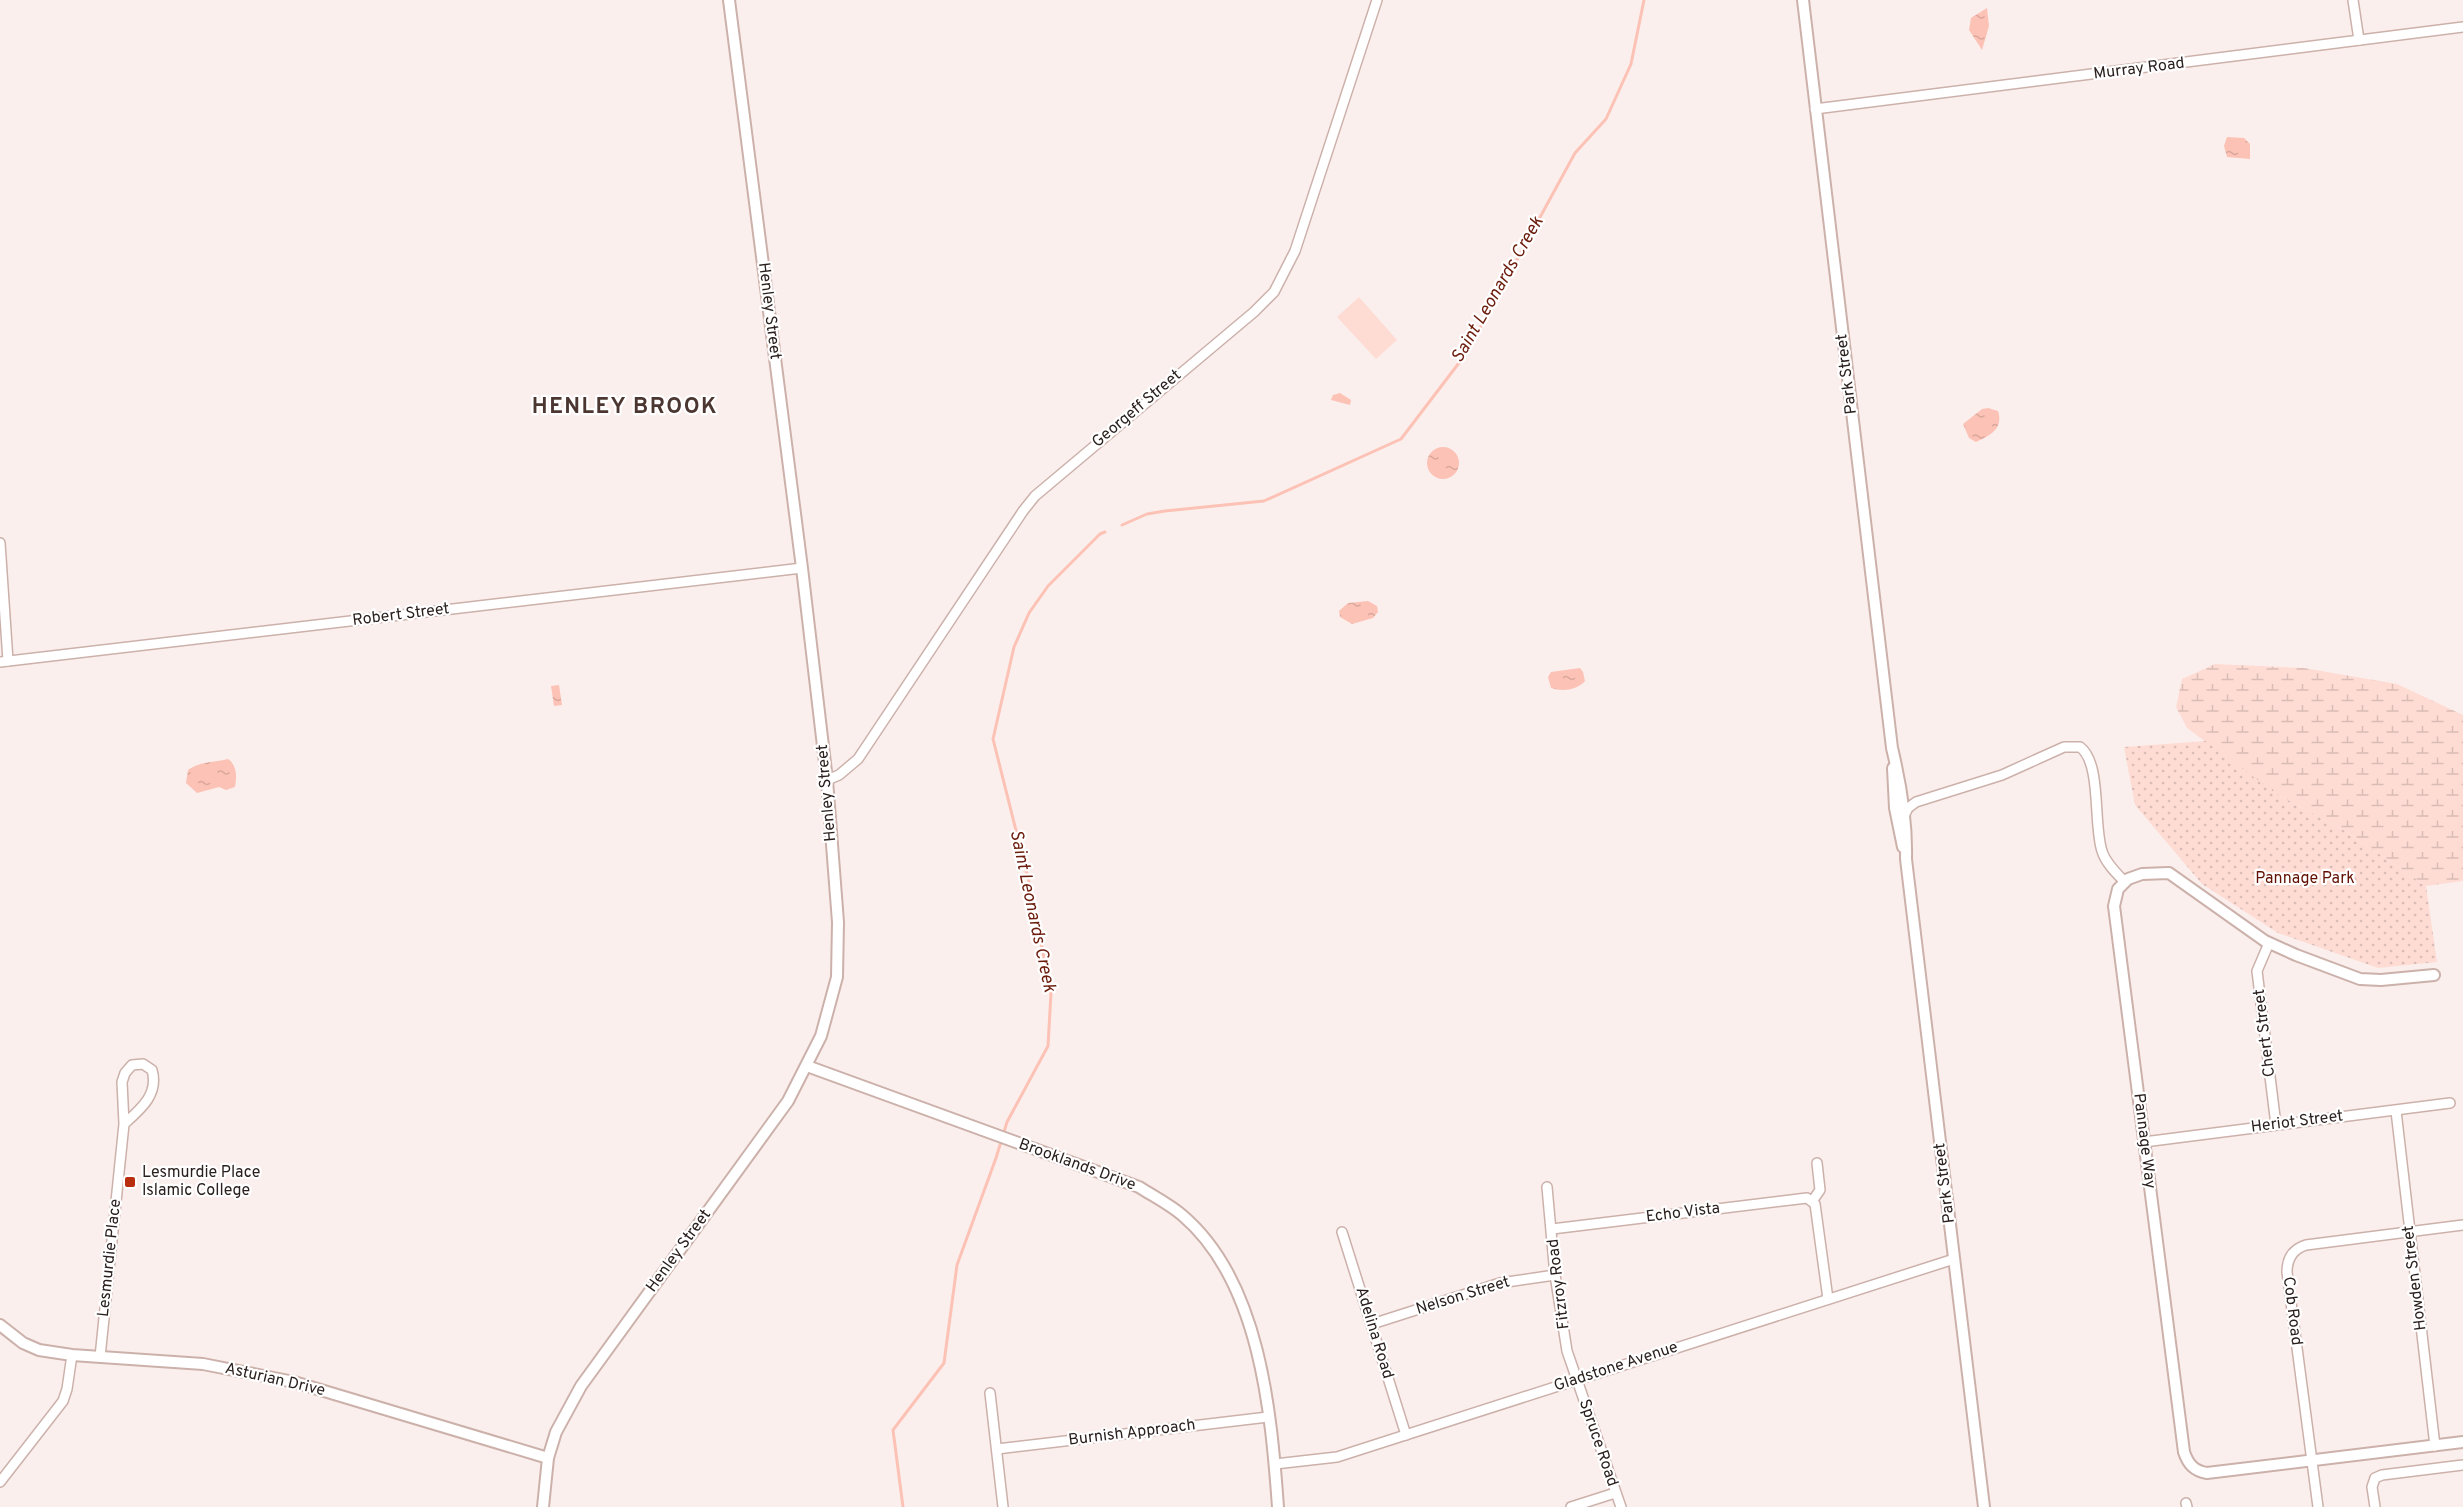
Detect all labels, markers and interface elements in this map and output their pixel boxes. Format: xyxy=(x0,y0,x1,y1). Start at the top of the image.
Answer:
street label: Murray Road xyxy=(2092,53,2186,85)
water label: Saint Leonards Creek xyxy=(1447,212,1550,367)
street label: Henley Street xyxy=(753,261,785,361)
street label: Park Street xyxy=(1832,333,1862,415)
street label: Georgeff Street xyxy=(1088,366,1186,452)
district label: HENLEY BROOK xyxy=(532,394,718,421)
street label: Robert Street xyxy=(351,599,451,631)
street label: Henley Street xyxy=(813,743,841,843)
water label: Saint Leonards Creek xyxy=(1004,828,1061,995)
park label: Pannage Park xyxy=(2255,869,2355,889)
street label: Chert Street xyxy=(2250,988,2280,1078)
street label: Pannage Way xyxy=(2128,1092,2160,1190)
street label: Heriot Street xyxy=(2250,1106,2344,1138)
street label: Brooklands Drive xyxy=(1016,1135,1138,1195)
street label: Park Street xyxy=(1930,1142,1960,1224)
place label: Lesmurdie Place Islamic College xyxy=(142,1163,260,1201)
marker: Lesmurdie Place Islamic College xyxy=(123,1175,137,1189)
street label: Lesmurdie Place xyxy=(94,1198,126,1318)
street label: Echo Vista xyxy=(1645,1199,1721,1227)
street label: Henley Street xyxy=(642,1206,716,1296)
street label: Howden Street xyxy=(2399,1224,2431,1332)
street label: Fitzroy Road xyxy=(1544,1238,1574,1330)
street label: Nelson Street xyxy=(1414,1272,1512,1320)
street label: Cob Road xyxy=(2278,1275,2306,1347)
street label: Adelina Road xyxy=(1351,1285,1397,1381)
street label: Gladstone Avenue xyxy=(1551,1337,1681,1397)
street label: Asturian Drive xyxy=(223,1359,327,1401)
street label: Spruce Road xyxy=(1574,1397,1622,1489)
street label: Burnish Approach xyxy=(1067,1415,1197,1451)

